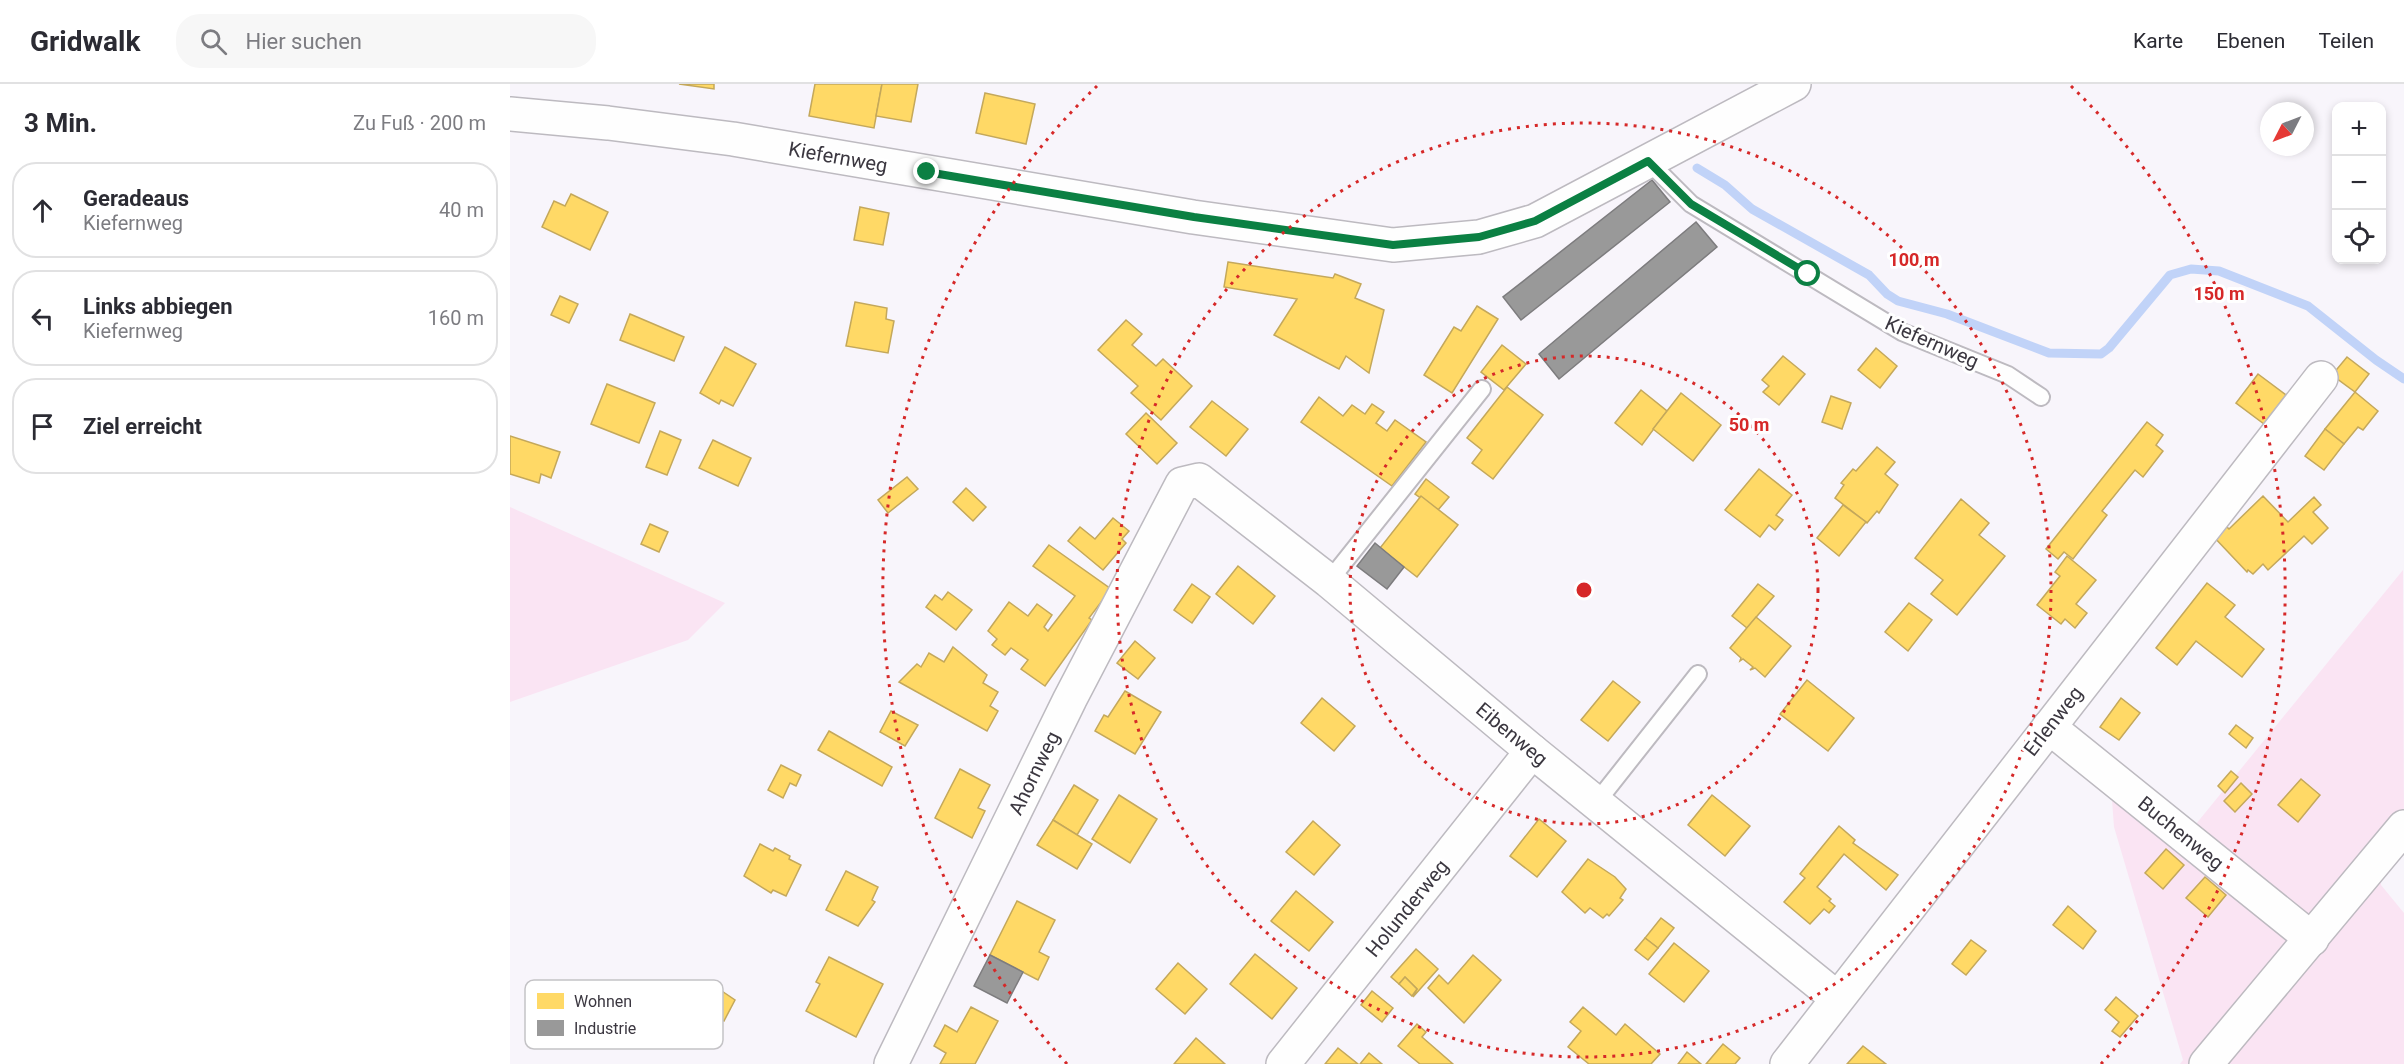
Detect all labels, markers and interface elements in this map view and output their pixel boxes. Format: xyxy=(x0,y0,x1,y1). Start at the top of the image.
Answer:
search box xyxy=(176,14,596,68)
text: Gridwalk xyxy=(30,25,140,58)
icon: search xyxy=(197,25,230,58)
text: Hier suchen xyxy=(245,29,362,54)
text: Karte xyxy=(2133,29,2183,53)
text: Ebenen xyxy=(2216,29,2285,53)
text: Teilen xyxy=(2318,29,2374,53)
north arrow xyxy=(2260,102,2314,156)
map controls xyxy=(2332,102,2386,264)
button: + xyxy=(2332,102,2386,156)
text: 3 Min. xyxy=(24,108,97,138)
text: Zu Fuß · 200 m xyxy=(353,111,486,135)
street label: Kiefernweg xyxy=(787,136,889,178)
button: − xyxy=(2332,156,2386,210)
route end xyxy=(913,158,939,184)
text: Geradeaus xyxy=(83,186,189,211)
icon: ahead xyxy=(26,194,59,227)
text: 40 m xyxy=(439,198,484,222)
button: locate xyxy=(2332,210,2386,264)
text: Kiefernweg xyxy=(83,211,183,235)
text: 100 m xyxy=(1888,249,1940,270)
route start xyxy=(1794,260,1820,286)
text: 150 m xyxy=(2193,283,2245,304)
text: Links abbiegen xyxy=(83,294,233,319)
icon: left xyxy=(26,302,59,335)
text: 160 m xyxy=(428,306,484,330)
street label: Kiefernweg xyxy=(1881,311,1983,373)
text: Kiefernweg xyxy=(83,319,183,343)
icon: arrive xyxy=(26,410,59,443)
text: Ziel erreicht xyxy=(83,414,202,439)
text: 50 m xyxy=(1729,414,1769,435)
centre of rings xyxy=(1574,580,1594,600)
street label: Erlenweg xyxy=(2018,681,2088,761)
street label: Eibenweg xyxy=(1471,697,1553,771)
street label: Ahornweg xyxy=(1003,727,1065,819)
street label: Buchenweg xyxy=(2133,791,2229,875)
street label: Holunderweg xyxy=(1360,854,1454,962)
legend xyxy=(525,980,723,1049)
text: Wohnen xyxy=(574,992,632,1011)
text: Industrie xyxy=(574,1019,636,1038)

